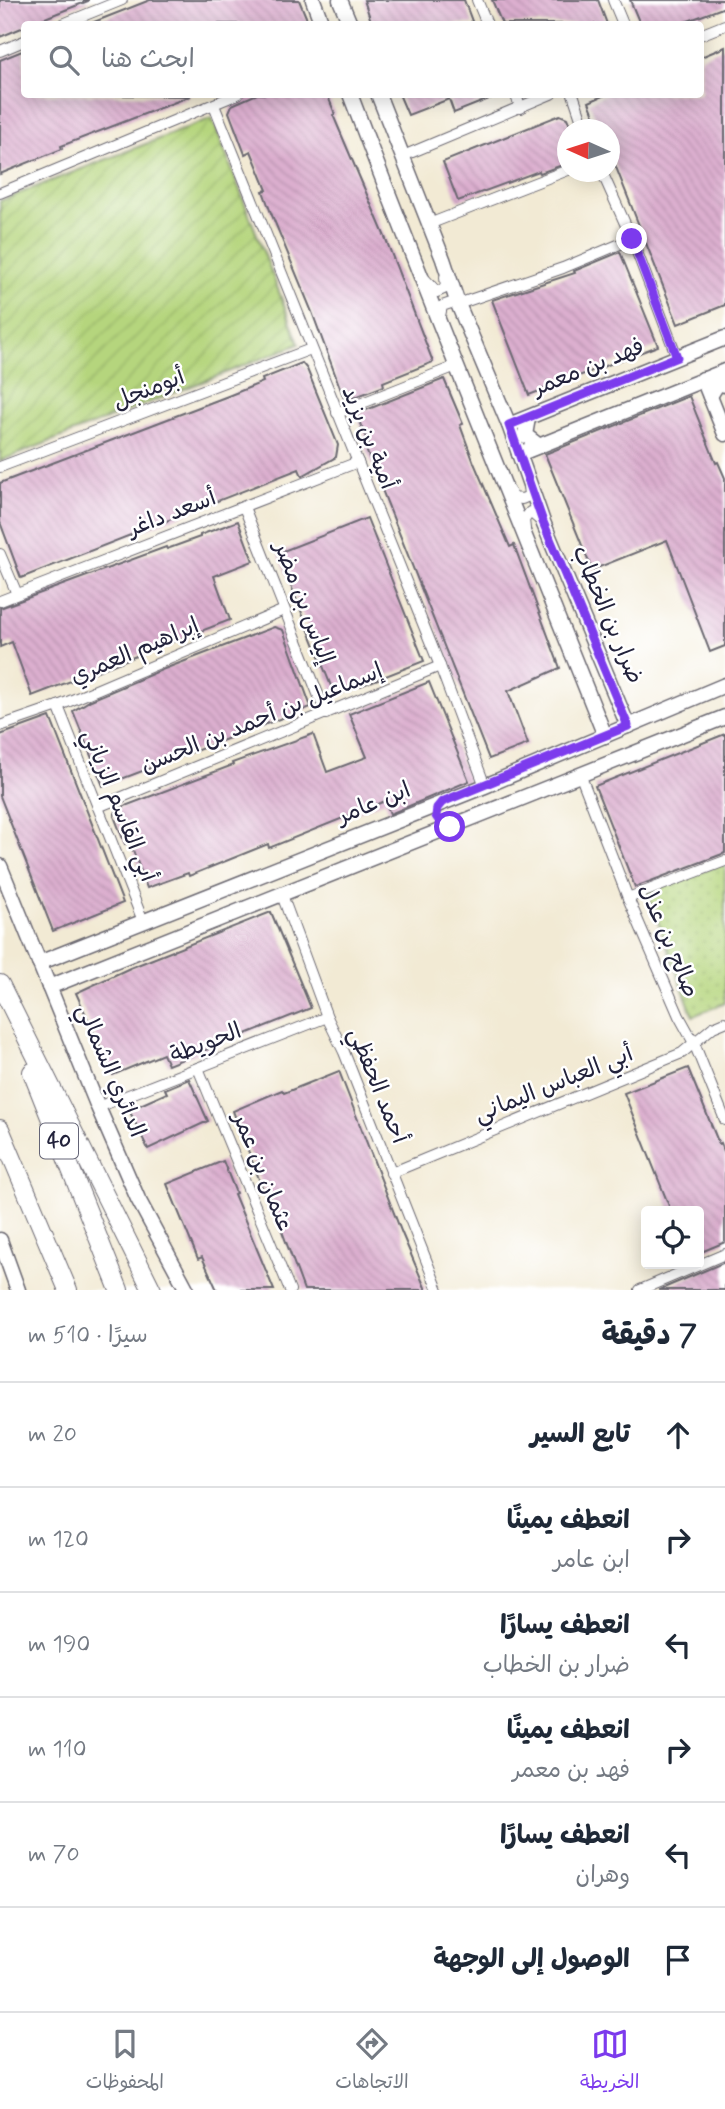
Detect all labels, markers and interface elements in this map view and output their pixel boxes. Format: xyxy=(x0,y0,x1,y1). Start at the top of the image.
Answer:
search box xyxy=(21,21,704,98)
icon: search xyxy=(45,41,83,79)
text: ابحث هنا xyxy=(101,43,195,77)
north arrow xyxy=(557,119,620,182)
route end xyxy=(616,223,647,254)
street label: فهد بن معمر xyxy=(527,332,649,405)
street label: أبومنجل xyxy=(108,362,190,417)
street label: أمية بن يزيد xyxy=(334,382,403,494)
street label: أسعد داغر xyxy=(121,482,221,545)
street label: إلياس بن مضر xyxy=(265,536,340,669)
street label: ضرار بن الخطاب xyxy=(564,541,650,689)
street label: إبراهيم العمري xyxy=(66,611,205,694)
street label: إسماعيل بن أحمد بن الحسن xyxy=(136,656,388,781)
street label: أبي القاسم الزياني xyxy=(70,725,163,889)
street label: ابن عامر xyxy=(331,776,415,833)
route start xyxy=(434,811,465,842)
street label: صالح بن عذل xyxy=(631,880,705,1002)
street label: الدائري الشمالي xyxy=(65,1000,152,1144)
street label: الحويطة xyxy=(166,1017,246,1071)
street label: أحمد الحفظي xyxy=(336,1023,415,1150)
street label: أبي العباس اليماني xyxy=(470,1038,640,1134)
street label: عثمان بن عمر xyxy=(224,1106,299,1236)
road number: 40 xyxy=(40,1124,78,1158)
map controls xyxy=(641,1206,704,1269)
button: locate xyxy=(641,1206,704,1269)
text: 7 دقيقة xyxy=(601,1316,697,1355)
text: سيرًا · 510 m xyxy=(28,1321,148,1351)
icon: ahead xyxy=(659,1416,697,1454)
text: تابع السير xyxy=(530,1418,630,1452)
text: 20 m xyxy=(28,1420,77,1450)
text: انعطف يمينًا xyxy=(507,1504,630,1538)
icon: right xyxy=(659,1521,697,1559)
text: 120 m xyxy=(28,1525,89,1555)
text: ابن عامر xyxy=(553,1546,630,1576)
text: انعطف يسارًا xyxy=(500,1609,630,1643)
icon: left xyxy=(659,1626,697,1664)
text: 190 m xyxy=(28,1630,90,1660)
text: ضرار بن الخطاب xyxy=(483,1651,630,1681)
text: انعطف يمينًا xyxy=(507,1714,630,1748)
icon: right xyxy=(659,1731,697,1769)
text: 110 m xyxy=(28,1735,87,1765)
text: فهد بن معمر xyxy=(513,1756,630,1786)
text: انعطف يسارًا xyxy=(500,1819,630,1853)
icon: left xyxy=(659,1836,697,1874)
text: 70 m xyxy=(28,1840,80,1870)
text: وهران xyxy=(575,1861,630,1891)
icon: arrive xyxy=(659,1941,697,1979)
text: الوصول إلى الوجهة xyxy=(433,1943,630,1977)
tab: المحفوظات xyxy=(86,2025,164,2098)
tab: الاتجاهات xyxy=(335,2025,409,2098)
tab: الخريطة xyxy=(580,2025,639,2098)

